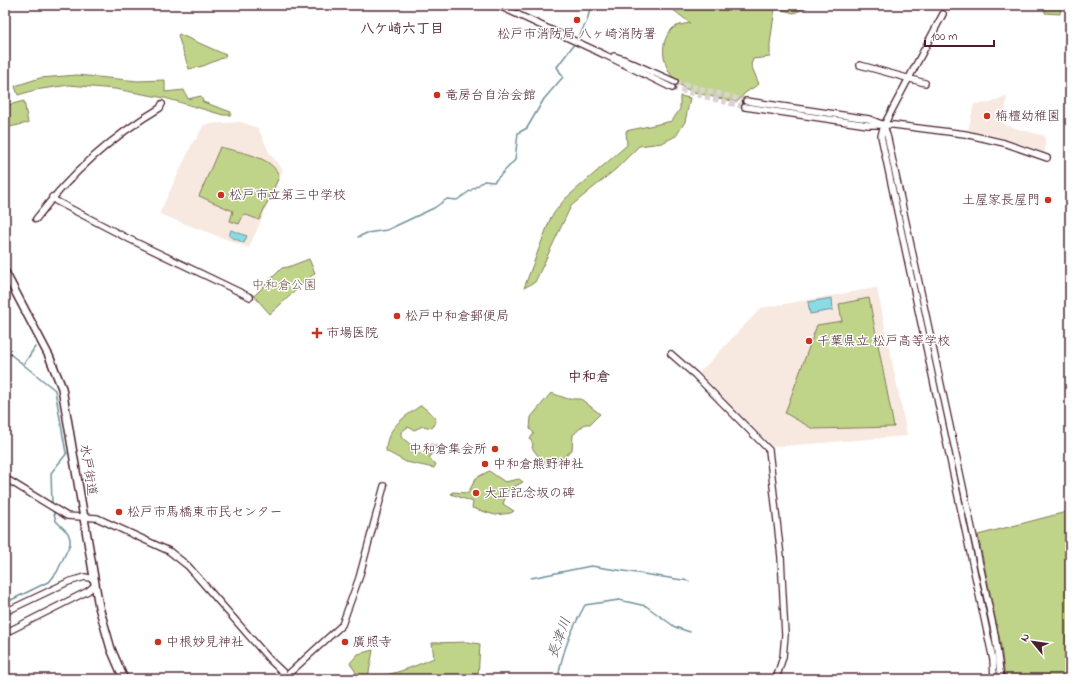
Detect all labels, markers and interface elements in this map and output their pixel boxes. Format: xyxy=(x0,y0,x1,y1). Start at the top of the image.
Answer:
marker: 松戸市消防局 八ヶ崎消防署 xyxy=(572,15,582,25)
district label: 八ケ崎六丁目 xyxy=(360,19,444,40)
scale bar xyxy=(925,22,994,48)
place label: 松戸市消防局 八ヶ崎消防署 xyxy=(497,25,657,44)
text: 100 m xyxy=(931,28,958,46)
place label: 竜房台自治会館 xyxy=(445,86,536,105)
marker: 竜房台自治会館 xyxy=(432,90,442,100)
place label: 栴檀幼稚園 xyxy=(995,107,1060,126)
marker: 栴檀幼稚園 xyxy=(982,111,992,121)
place label: 松戸市立第三中学校 xyxy=(229,186,346,205)
marker: 松戸市立第三中学校 xyxy=(216,190,226,200)
place label: 土屋家長屋門 xyxy=(962,191,1040,210)
marker: 土屋家長屋門 xyxy=(1043,195,1053,205)
park label: 中和倉公園 xyxy=(251,276,317,295)
place label: 松戸中和倉郵便局 xyxy=(405,307,509,326)
marker: 松戸中和倉郵便局 xyxy=(392,311,402,321)
place label: 市場医院 xyxy=(326,324,378,343)
marker: 市場医院 xyxy=(311,327,323,339)
place label: 千葉県立 松戸高等学校 xyxy=(817,332,950,351)
marker: 千葉県立 松戸高等学校 xyxy=(804,336,814,346)
district label: 中和倉 xyxy=(568,367,610,388)
place label: 中和倉集会所 xyxy=(409,440,487,459)
street label: 水戸街道 xyxy=(75,443,101,497)
marker: 中和倉集会所 xyxy=(490,444,500,454)
place label: 中和倉熊野神社 xyxy=(493,455,584,474)
marker: 中和倉熊野神社 xyxy=(480,459,490,469)
place label: 大正記念坂の碑 xyxy=(484,484,575,503)
marker: 大正記念坂の碑 xyxy=(471,488,481,498)
place label: 松戸市馬橋東市民センター xyxy=(127,503,282,522)
marker: 松戸市馬橋東市民センター xyxy=(114,507,124,517)
water label: 長津川 xyxy=(543,615,577,661)
north arrow xyxy=(1013,622,1053,662)
text: N xyxy=(1016,631,1034,645)
place label: 中根妙見神社 xyxy=(166,633,244,652)
place label: 廣照寺 xyxy=(353,633,392,652)
marker: 中根妙見神社 xyxy=(153,637,163,647)
marker: 廣照寺 xyxy=(340,637,350,647)

